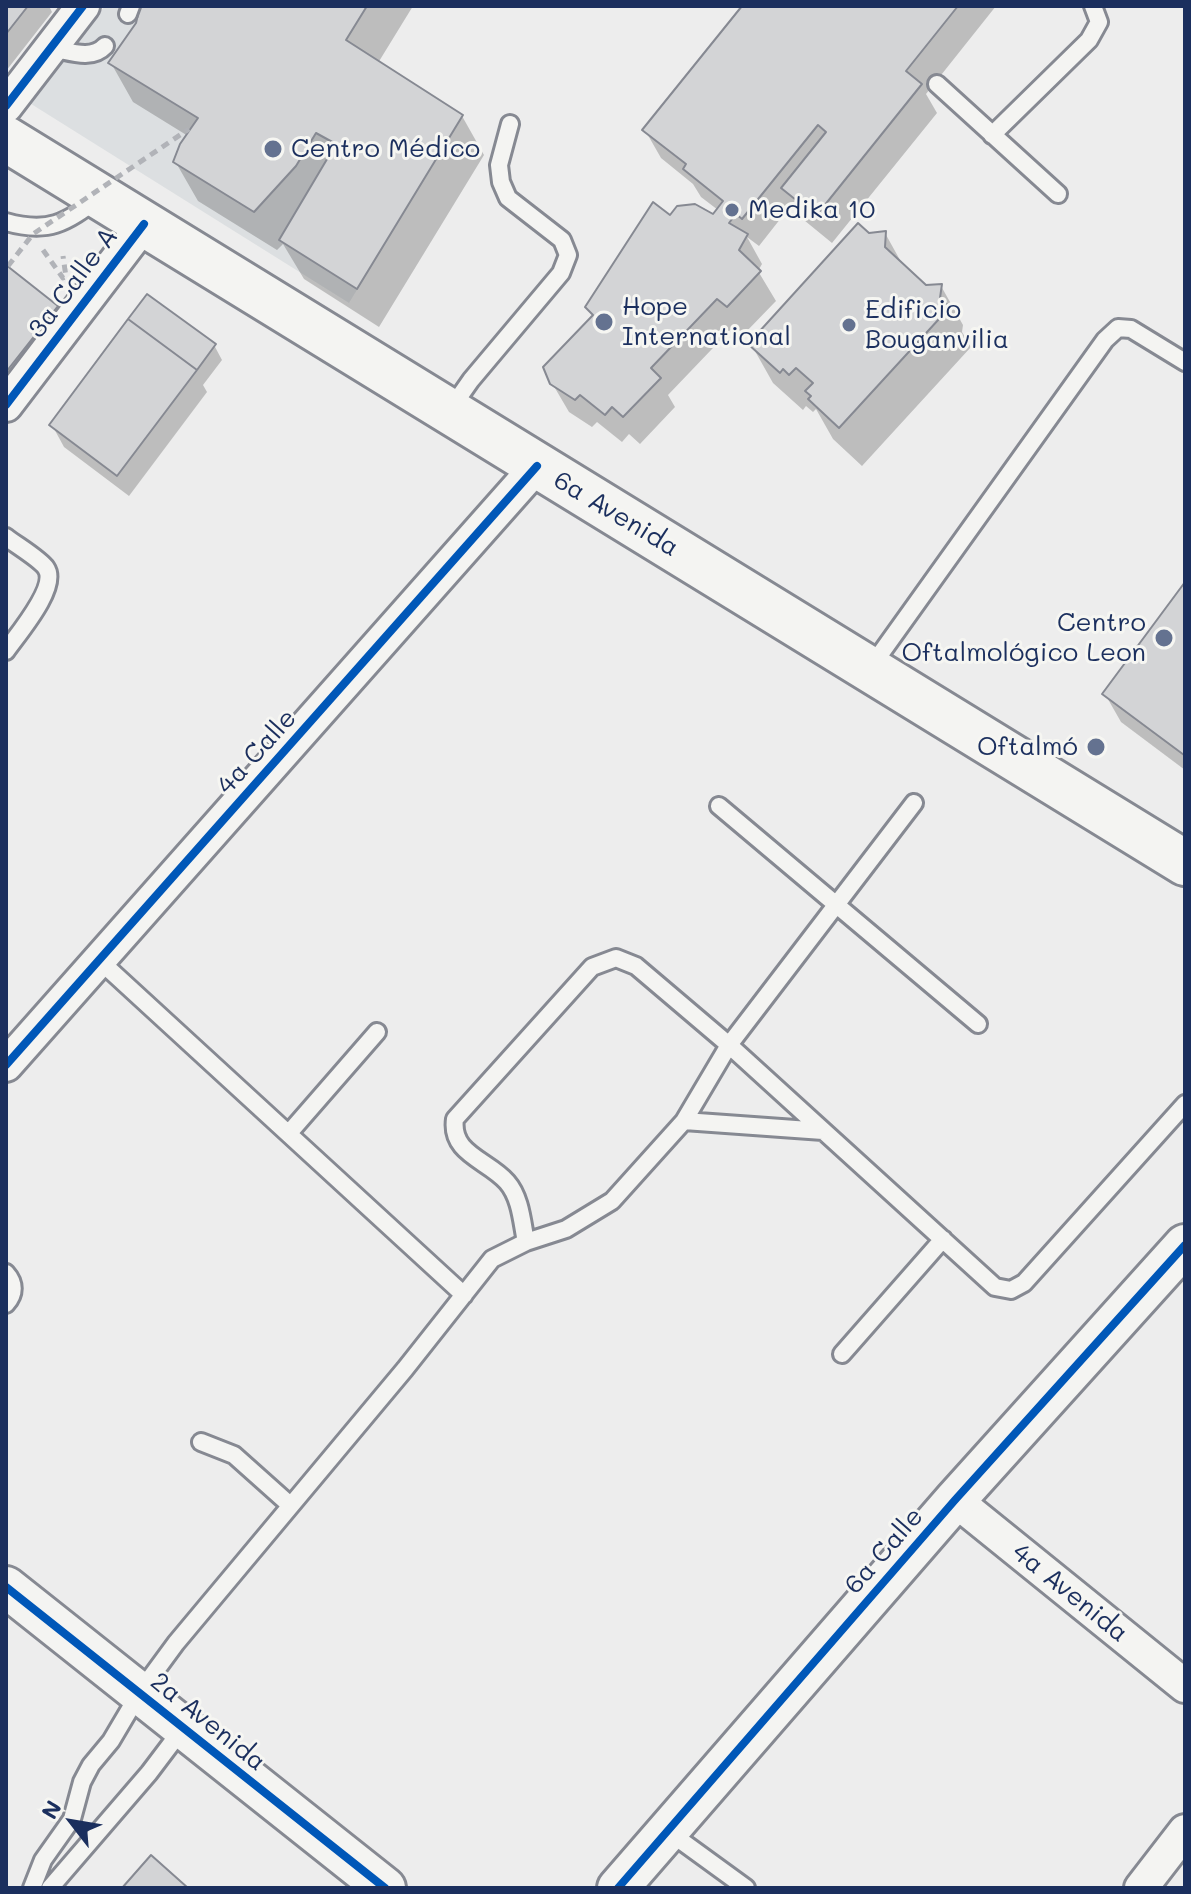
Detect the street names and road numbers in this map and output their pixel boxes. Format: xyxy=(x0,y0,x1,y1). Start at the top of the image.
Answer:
street label: 3a Calle A xyxy=(21,222,125,344)
street label: 6a Avenida xyxy=(548,464,684,564)
street label: 4a Calle xyxy=(211,703,303,801)
street label: 6a Calle xyxy=(838,1501,930,1601)
street label: 4a Avenida xyxy=(1006,1537,1134,1649)
street label: 2a Avenida xyxy=(144,1666,272,1778)

